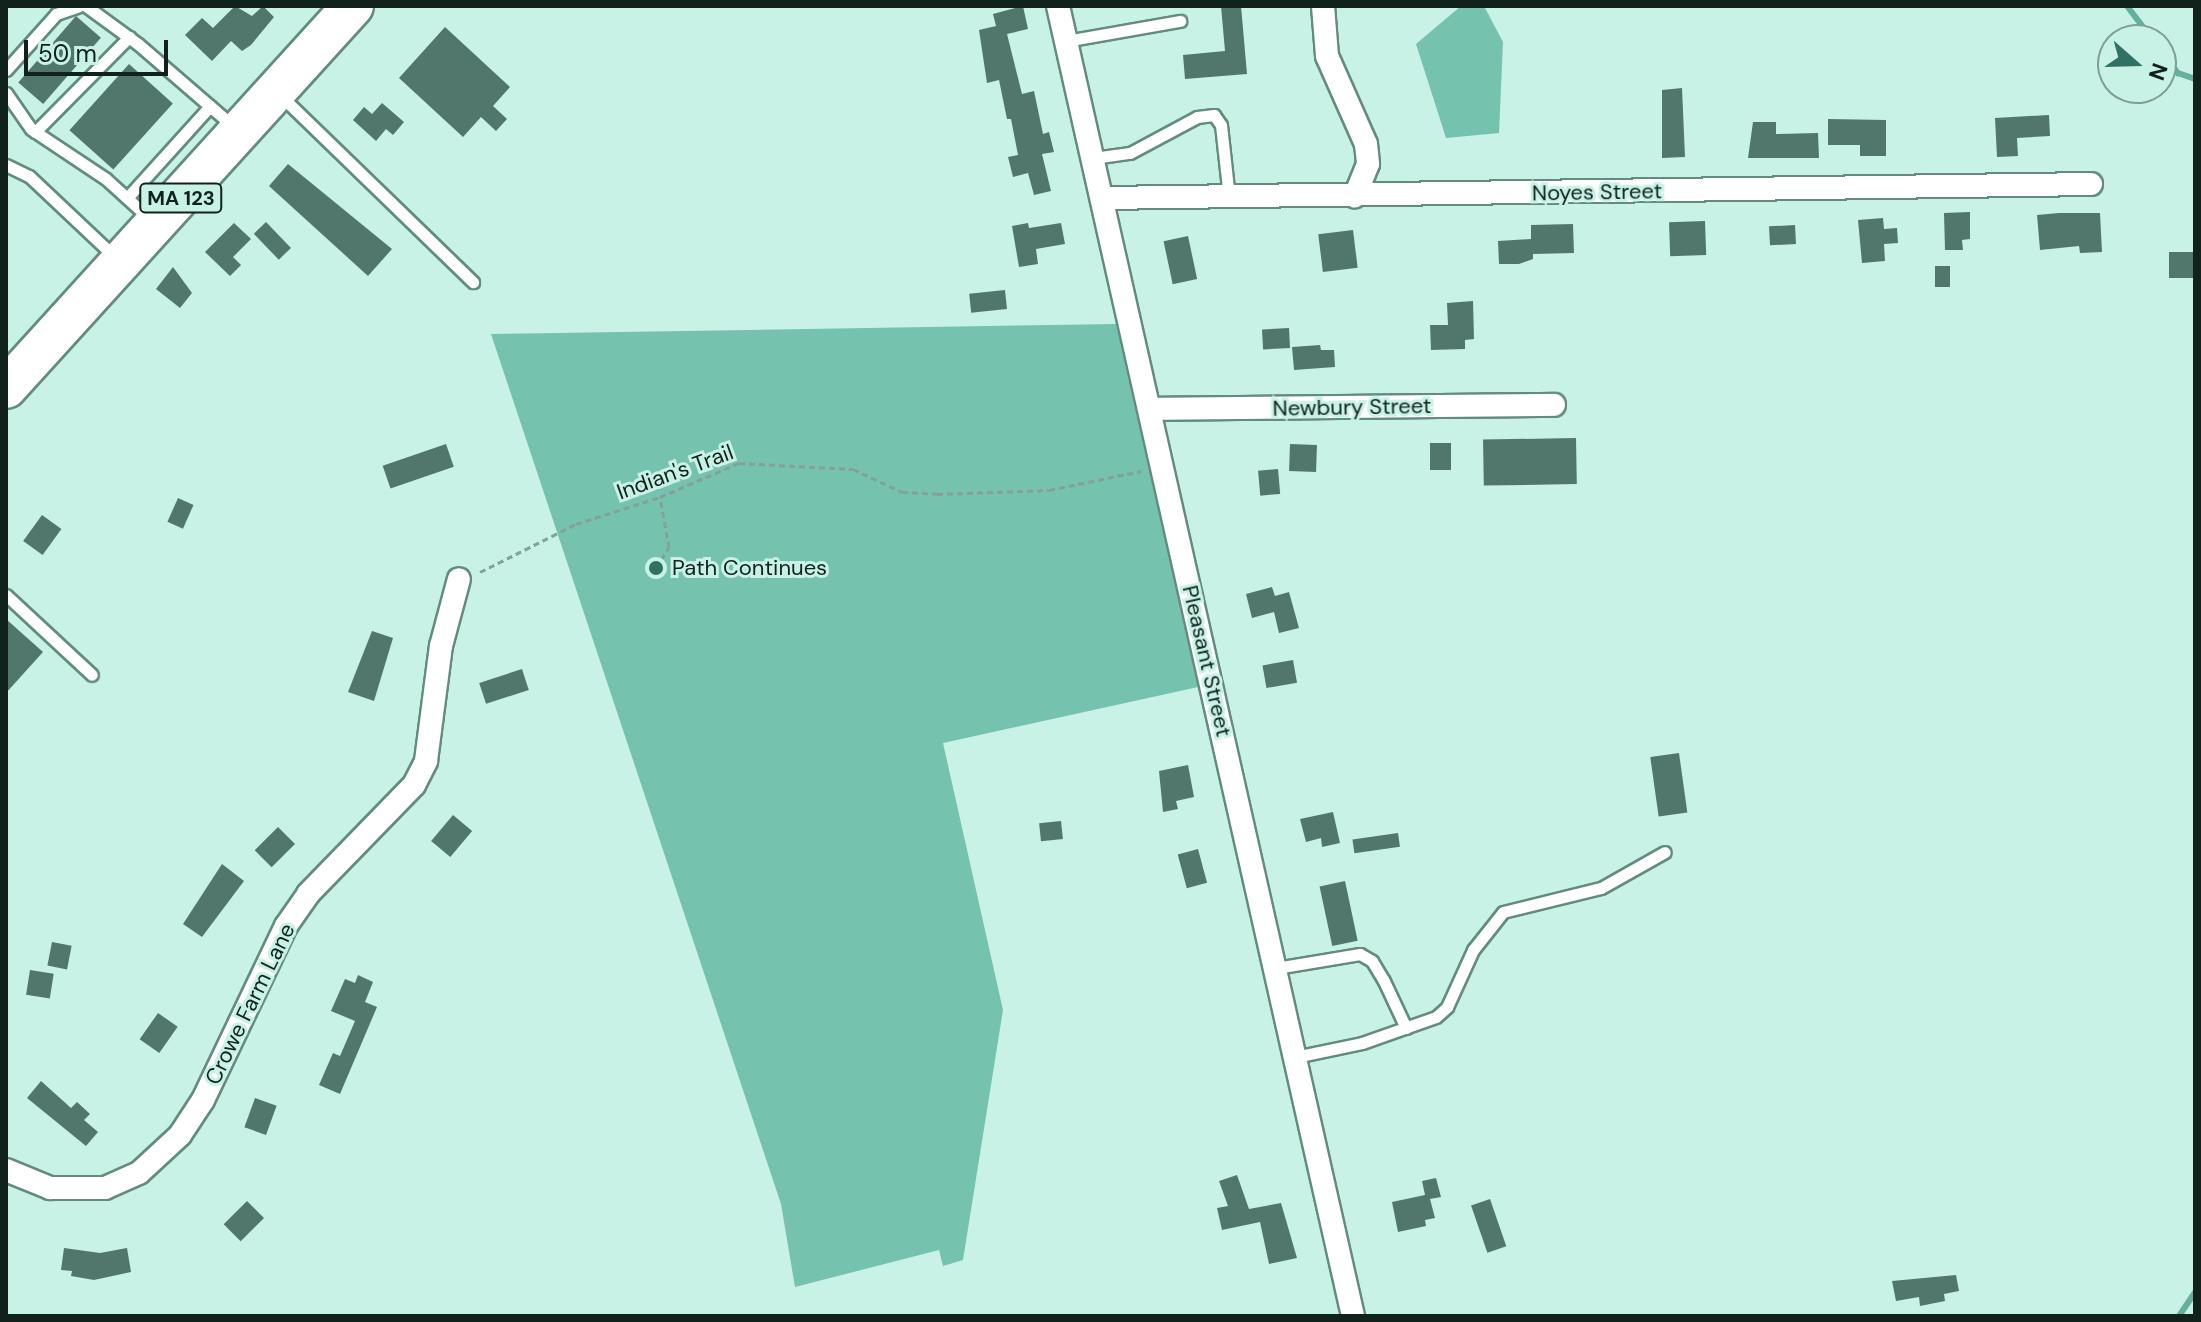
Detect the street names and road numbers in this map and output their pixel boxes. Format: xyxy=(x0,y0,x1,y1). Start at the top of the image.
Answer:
street label: Noyes Street xyxy=(1532,178,1662,206)
road number: MA 123 xyxy=(139,182,223,214)
street label: Newbury Street xyxy=(1272,392,1432,422)
street label: Indian's Trail xyxy=(613,439,737,505)
street label: Pleasant Street xyxy=(1177,583,1237,739)
street label: Crowe Farm Lane xyxy=(200,919,300,1089)

